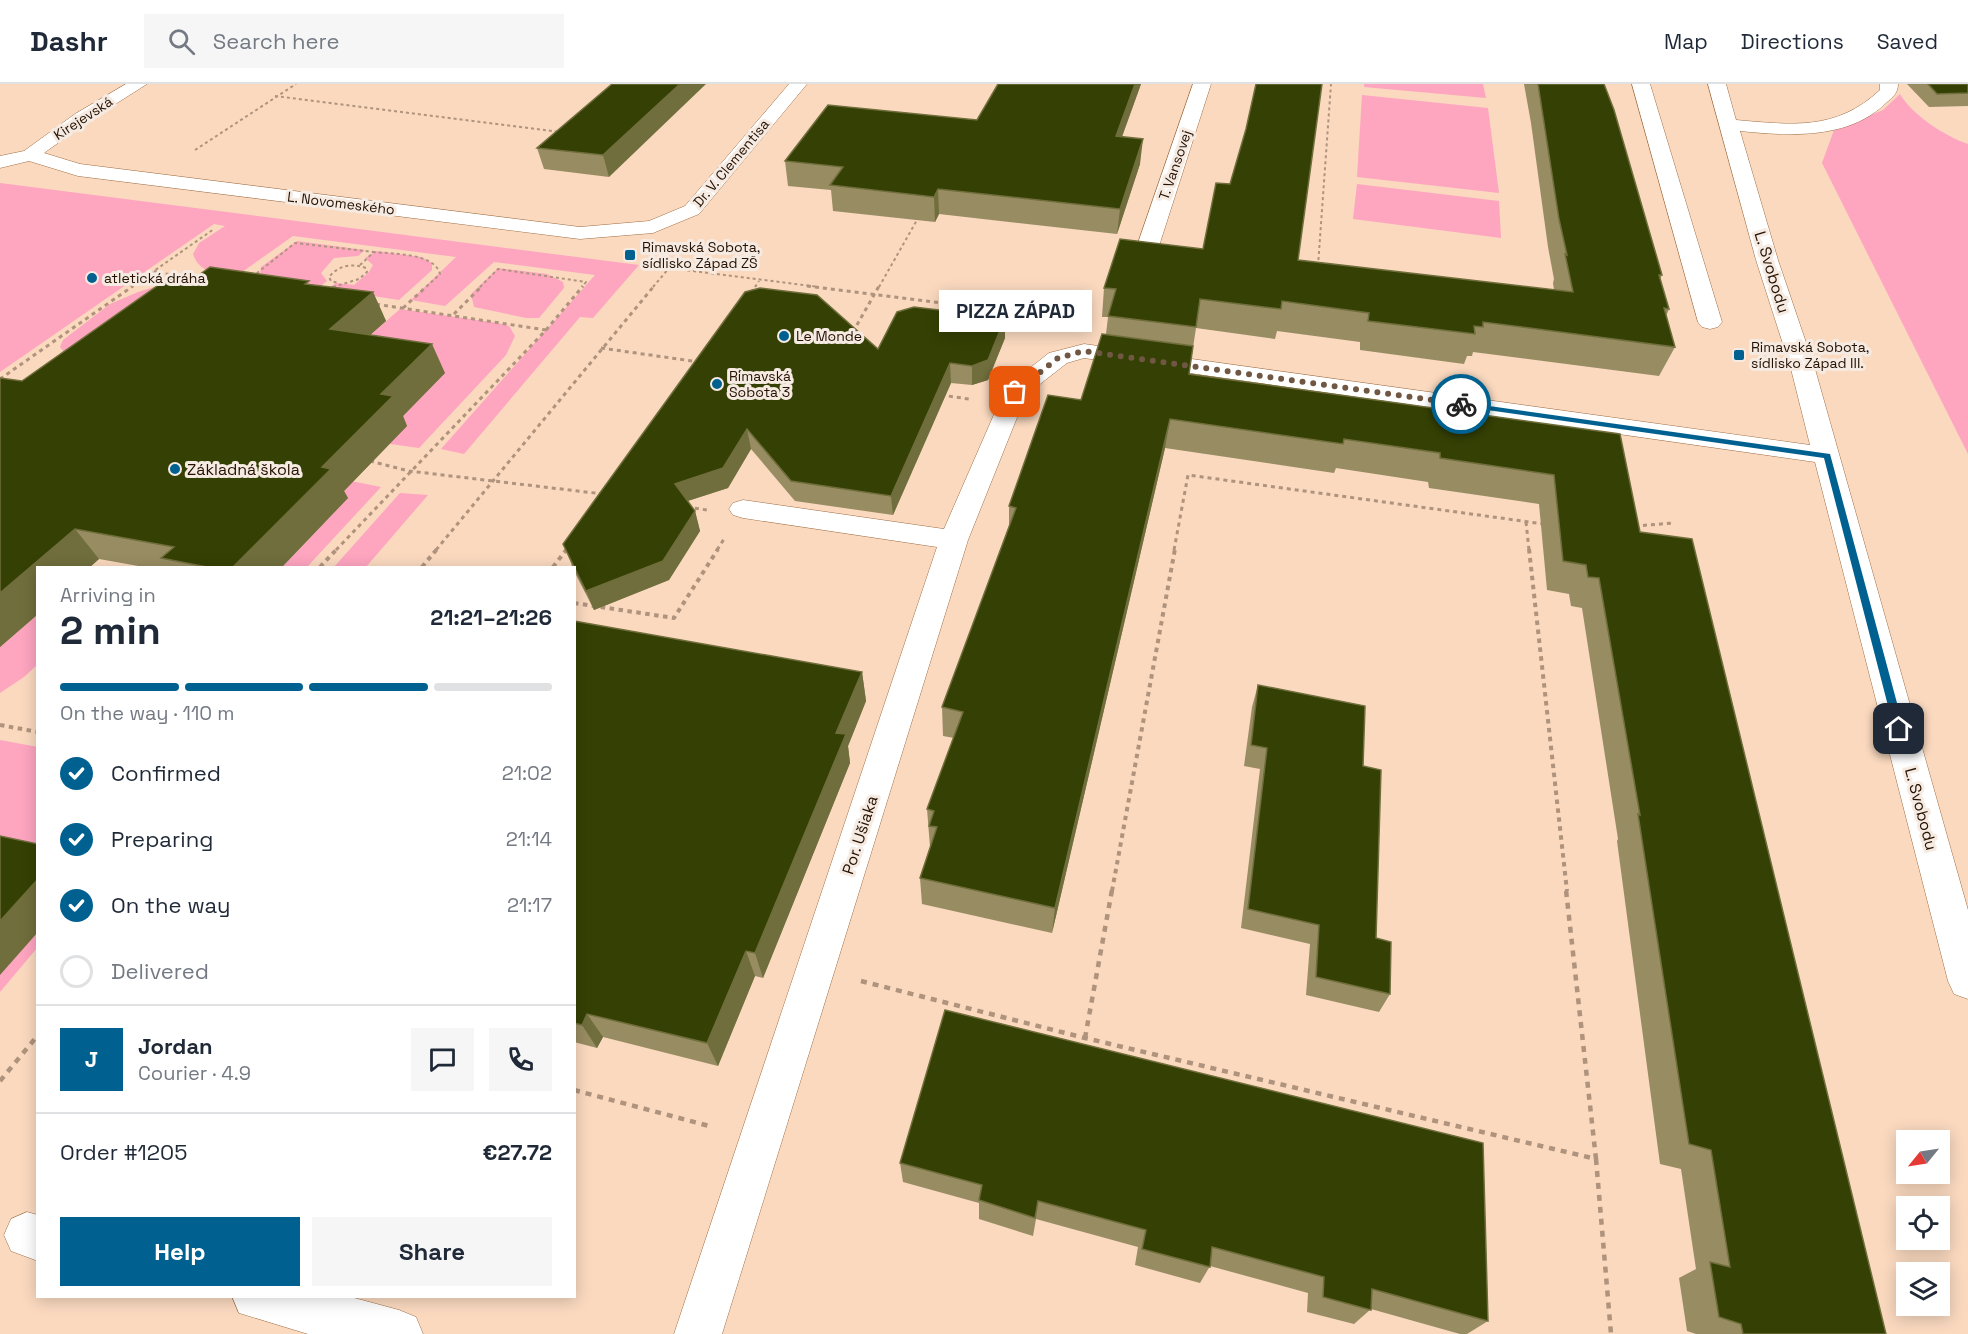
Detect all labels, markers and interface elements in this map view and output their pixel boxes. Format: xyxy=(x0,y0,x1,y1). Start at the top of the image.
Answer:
search box xyxy=(144,14,564,68)
text: Dashr xyxy=(30,23,108,59)
icon: search xyxy=(165,25,198,58)
text: Search here xyxy=(213,27,340,55)
text: Map xyxy=(1664,28,1708,55)
text: Directions xyxy=(1741,28,1844,55)
text: Saved xyxy=(1877,28,1938,55)
street label: Kirejevská xyxy=(50,92,116,144)
street label: Dr. V. Clementisa xyxy=(689,115,773,211)
street label: T. Vansovej xyxy=(1155,128,1195,202)
street label: L. Novomeského xyxy=(286,187,396,219)
street label: L. Svobodu xyxy=(1750,228,1794,316)
place label: Rimavská Sobota, sídlisko Západ ZŠ xyxy=(642,238,760,272)
marker: Rimavská Sobota, sídlisko Západ ZŠ xyxy=(623,248,637,262)
place label: atletická dráha xyxy=(104,269,206,287)
marker: atletická dráha xyxy=(85,271,99,285)
callout: PIZZA ZÁPAD xyxy=(938,290,1092,332)
text: PIZZA ZÁPAD xyxy=(956,298,1075,324)
place label: Le Monde xyxy=(796,327,862,345)
marker: Le Monde xyxy=(777,329,791,343)
place label: Rimavská Sobota, sídlisko Západ III. xyxy=(1751,338,1869,372)
marker: Rimavská Sobota, sídlisko Západ III. xyxy=(1732,348,1746,362)
pin xyxy=(989,366,1040,417)
place label: Rimavská Sobota 3 xyxy=(729,367,791,401)
courier xyxy=(1431,374,1491,434)
icon: bag xyxy=(998,375,1031,408)
marker: Rimavská Sobota 3 xyxy=(710,377,724,391)
icon: bike xyxy=(1445,388,1478,421)
place label: Základná škola xyxy=(187,459,300,480)
marker: Základná škola xyxy=(168,462,182,476)
text: Arriving in xyxy=(60,582,156,608)
text: 21:21–21:26 xyxy=(430,603,552,631)
text: 2 min xyxy=(60,606,161,655)
text: On the way · 110 m xyxy=(60,700,234,726)
pin xyxy=(1873,703,1924,754)
icon: home xyxy=(1882,712,1915,745)
icon: check xyxy=(60,757,93,790)
text: Confirmed xyxy=(111,759,221,787)
text: 21:02 xyxy=(502,760,552,786)
street label: L. Svobodu xyxy=(1900,765,1942,853)
street label: Por. Ušiaka xyxy=(837,793,883,877)
icon: check xyxy=(60,823,93,856)
text: Preparing xyxy=(111,825,213,853)
text: 21:14 xyxy=(506,826,552,852)
icon: check xyxy=(60,889,93,922)
text: On the way xyxy=(111,891,230,919)
text: 21:17 xyxy=(507,892,552,918)
text: Delivered xyxy=(111,957,209,985)
button: chat xyxy=(411,1028,474,1091)
button: phone xyxy=(489,1028,552,1091)
text: Jordan xyxy=(138,1032,213,1060)
text: J xyxy=(85,1045,98,1073)
text: Courier · 4.9 xyxy=(138,1060,251,1086)
north arrow xyxy=(1896,1130,1950,1184)
map controls xyxy=(1896,1130,1950,1316)
text: Order #1205 xyxy=(60,1138,187,1166)
text: €27.72 xyxy=(483,1138,552,1166)
button: locate xyxy=(1896,1196,1950,1250)
button: Help xyxy=(60,1217,300,1286)
button: Share xyxy=(312,1217,552,1286)
button: layers xyxy=(1896,1262,1950,1316)

